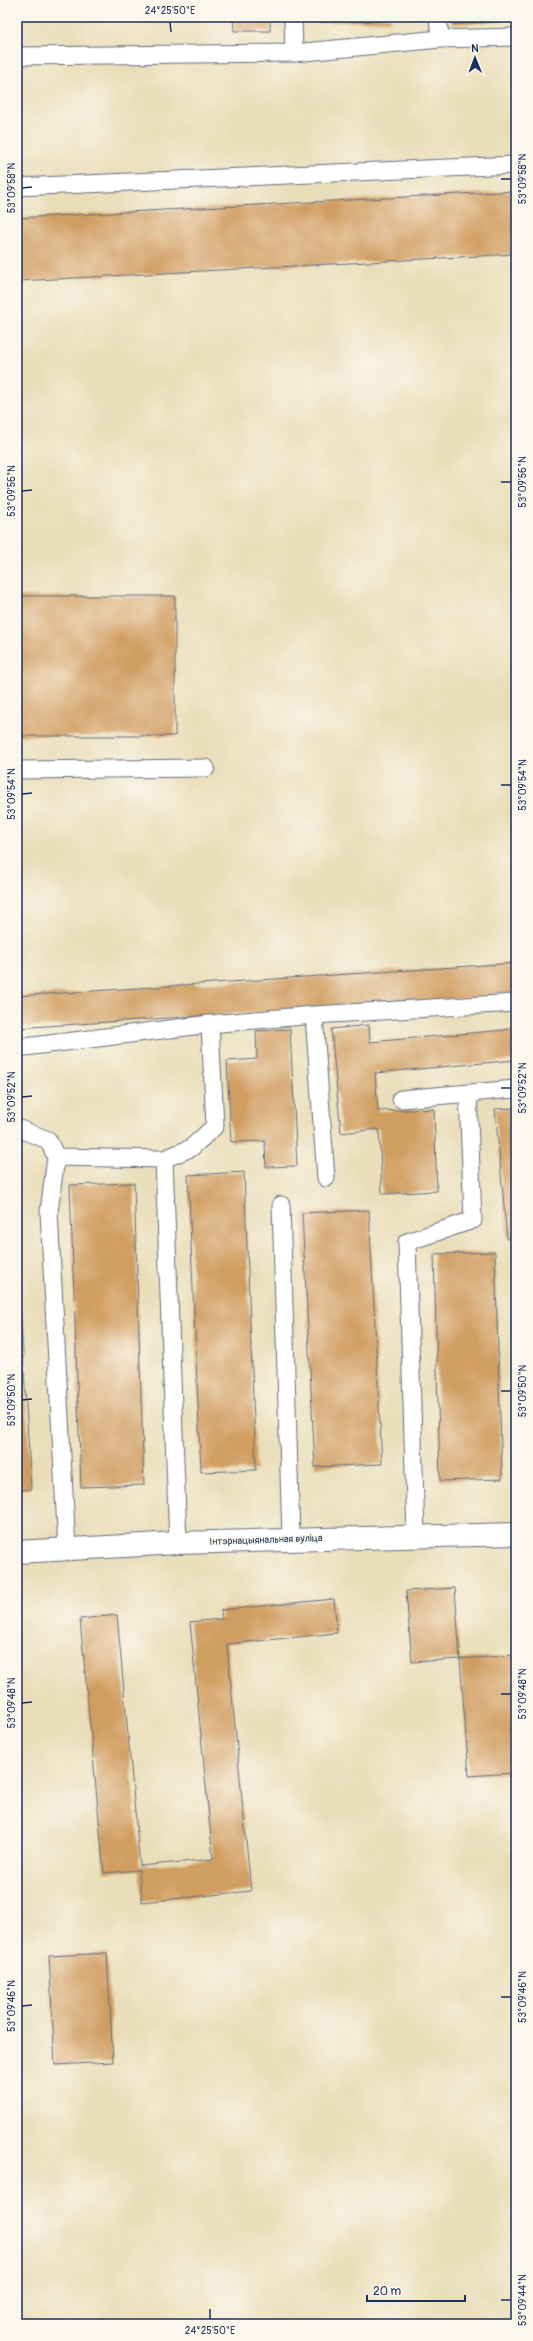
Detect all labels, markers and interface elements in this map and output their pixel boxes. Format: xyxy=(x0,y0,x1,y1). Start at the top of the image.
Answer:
text: 24°25'50"E xyxy=(145,5,195,17)
north arrow xyxy=(455,38,495,78)
text: N xyxy=(471,42,479,55)
text: 53°09'58"N xyxy=(517,153,529,204)
text: 53°09'58"N xyxy=(6,162,18,213)
text: 53°09'56"N xyxy=(517,456,529,508)
text: 53°09'56"N xyxy=(6,465,18,517)
text: 53°09'54"N xyxy=(517,759,529,811)
text: 53°09'54"N xyxy=(6,768,18,820)
text: 53°09'52"N xyxy=(517,1062,529,1114)
text: 53°09'52"N xyxy=(6,1071,18,1123)
text: 53°09'50"N xyxy=(517,1365,529,1417)
text: 53°09'50"N xyxy=(6,1374,18,1426)
street label: Інтэрнацыянальная вуліца xyxy=(209,1532,323,1548)
text: 53°09'48"N xyxy=(517,1668,529,1720)
text: 53°09'48"N xyxy=(6,1677,18,1729)
text: 53°09'46"N xyxy=(517,1971,529,2023)
text: 53°09'46"N xyxy=(6,1980,18,2032)
text: 53°09'44"N xyxy=(517,2274,529,2326)
scale bar xyxy=(367,2277,465,2303)
text: 20 m xyxy=(373,2284,402,2299)
text: 24°25'50"E xyxy=(185,2325,235,2337)

